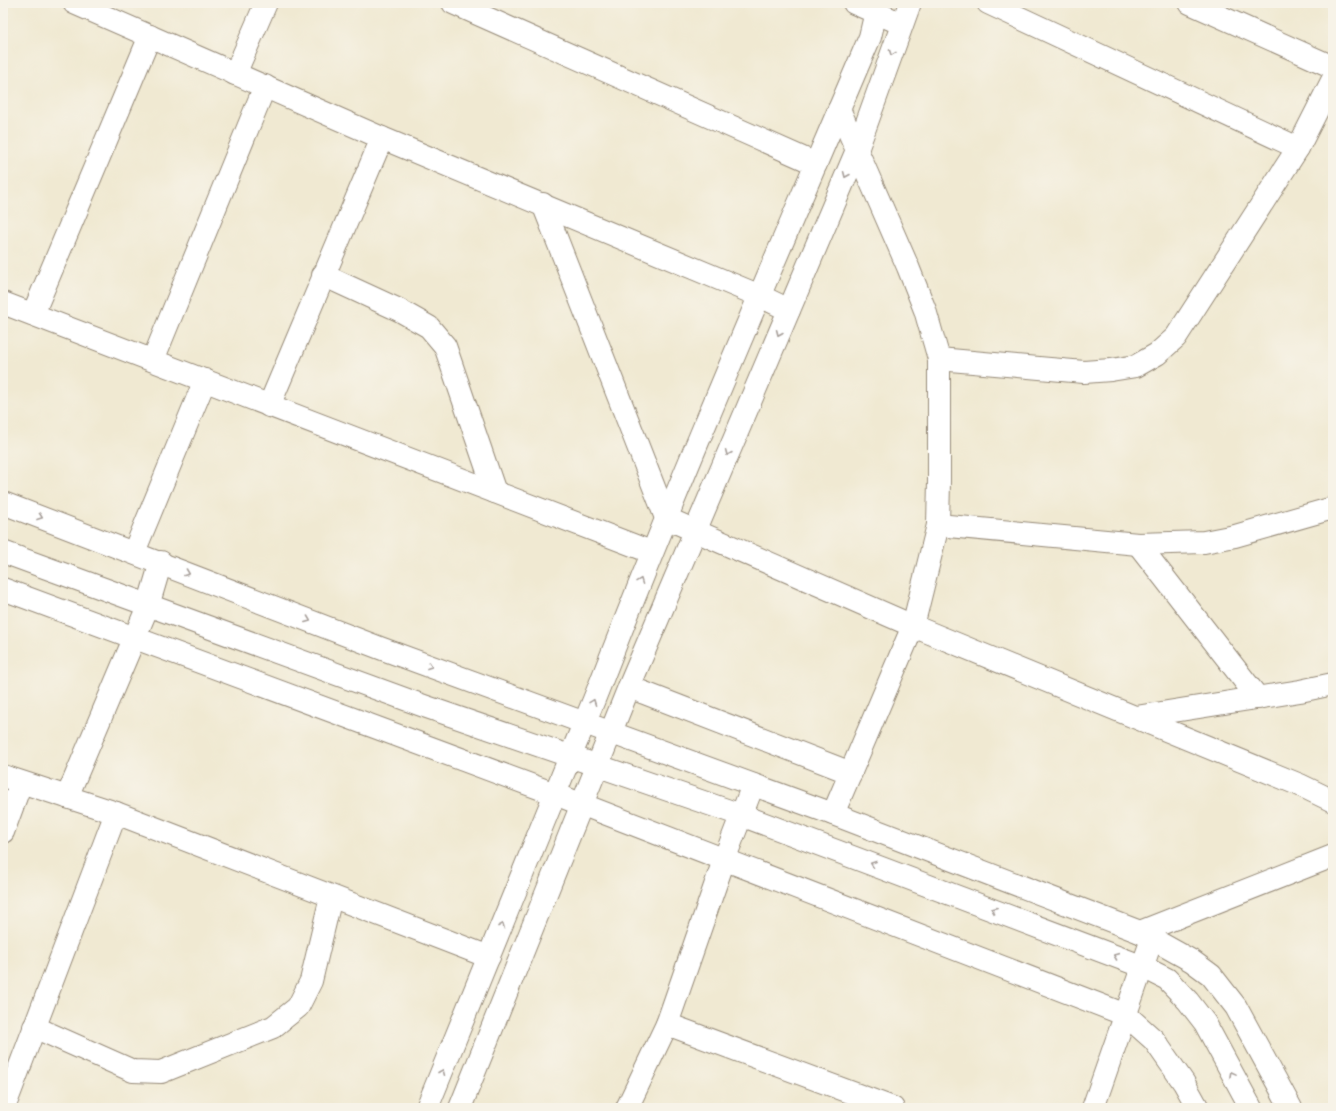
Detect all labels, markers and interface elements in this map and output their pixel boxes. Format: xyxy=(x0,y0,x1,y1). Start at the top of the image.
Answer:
one-way arrow xyxy=(888,49,896,56)
one-way arrow xyxy=(843,171,851,178)
one-way arrow xyxy=(776,328,784,336)
one-way arrow xyxy=(725,448,733,456)
one-way arrow xyxy=(36,512,43,520)
one-way arrow xyxy=(184,568,191,576)
one-way arrow xyxy=(636,577,644,584)
one-way arrow xyxy=(305,615,312,623)
one-way arrow xyxy=(426,662,433,670)
one-way arrow xyxy=(589,698,597,705)
one-way arrow xyxy=(869,860,876,868)
one-way arrow xyxy=(991,906,998,914)
one-way arrow xyxy=(497,922,505,930)
one-way arrow xyxy=(1112,952,1119,960)
one-way arrow xyxy=(437,1068,445,1076)
one-way arrow xyxy=(1230,1070,1237,1078)

